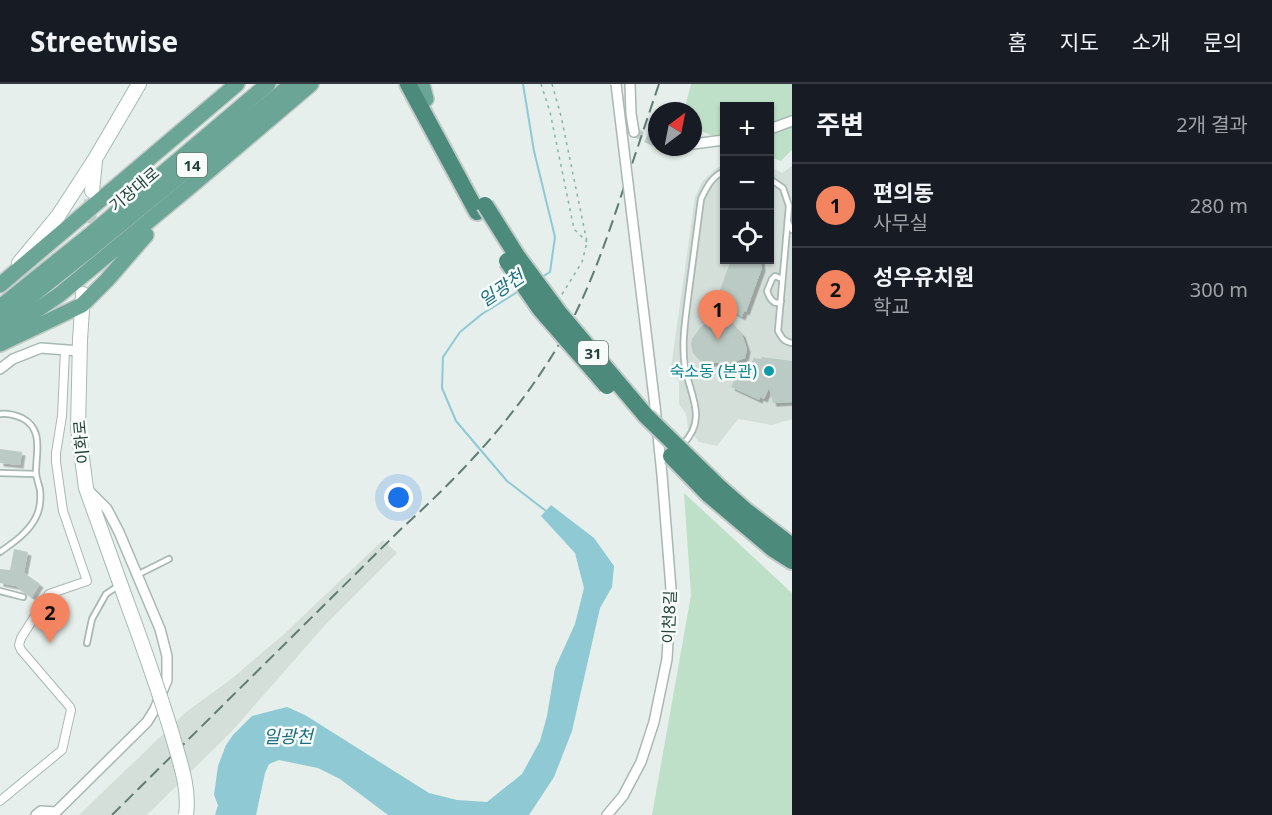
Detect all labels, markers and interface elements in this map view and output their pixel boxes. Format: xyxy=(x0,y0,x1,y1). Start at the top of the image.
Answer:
text: Streetwise xyxy=(30,22,178,60)
text: 홈 xyxy=(1008,28,1027,56)
text: 지도 xyxy=(1060,28,1099,56)
text: 소개 xyxy=(1132,28,1170,56)
text: 문의 xyxy=(1203,28,1242,56)
north arrow xyxy=(648,102,702,156)
map controls xyxy=(720,102,774,264)
button: + xyxy=(720,102,774,156)
text: 주변 xyxy=(816,106,864,142)
text: 2개 결과 xyxy=(1176,111,1248,138)
road number: 14 xyxy=(177,153,207,177)
button: − xyxy=(720,156,774,210)
street label: 기장대로 xyxy=(104,161,164,216)
text: 편의동 xyxy=(873,177,934,207)
text: 1 xyxy=(830,192,841,219)
text: 280 m xyxy=(1190,192,1248,219)
text: 사무실 xyxy=(873,209,928,236)
button: locate xyxy=(720,210,774,264)
text: 성우유치원 xyxy=(873,261,974,291)
water label: 일광천 xyxy=(474,263,530,312)
text: 2 xyxy=(830,276,841,303)
text: 300 m xyxy=(1190,276,1248,303)
pin: 1 xyxy=(698,290,738,340)
text: 학교 xyxy=(873,293,910,320)
road number: 31 xyxy=(578,341,608,365)
place label: 숙소동 (본관) xyxy=(670,360,757,382)
marker: 숙소동 (본관) xyxy=(762,364,776,378)
street label: 이화로 xyxy=(68,419,94,465)
your location xyxy=(384,483,413,512)
street label: 이천8길 xyxy=(657,590,681,644)
pin: 2 xyxy=(31,594,70,643)
water label: 일광천 xyxy=(263,724,315,748)

